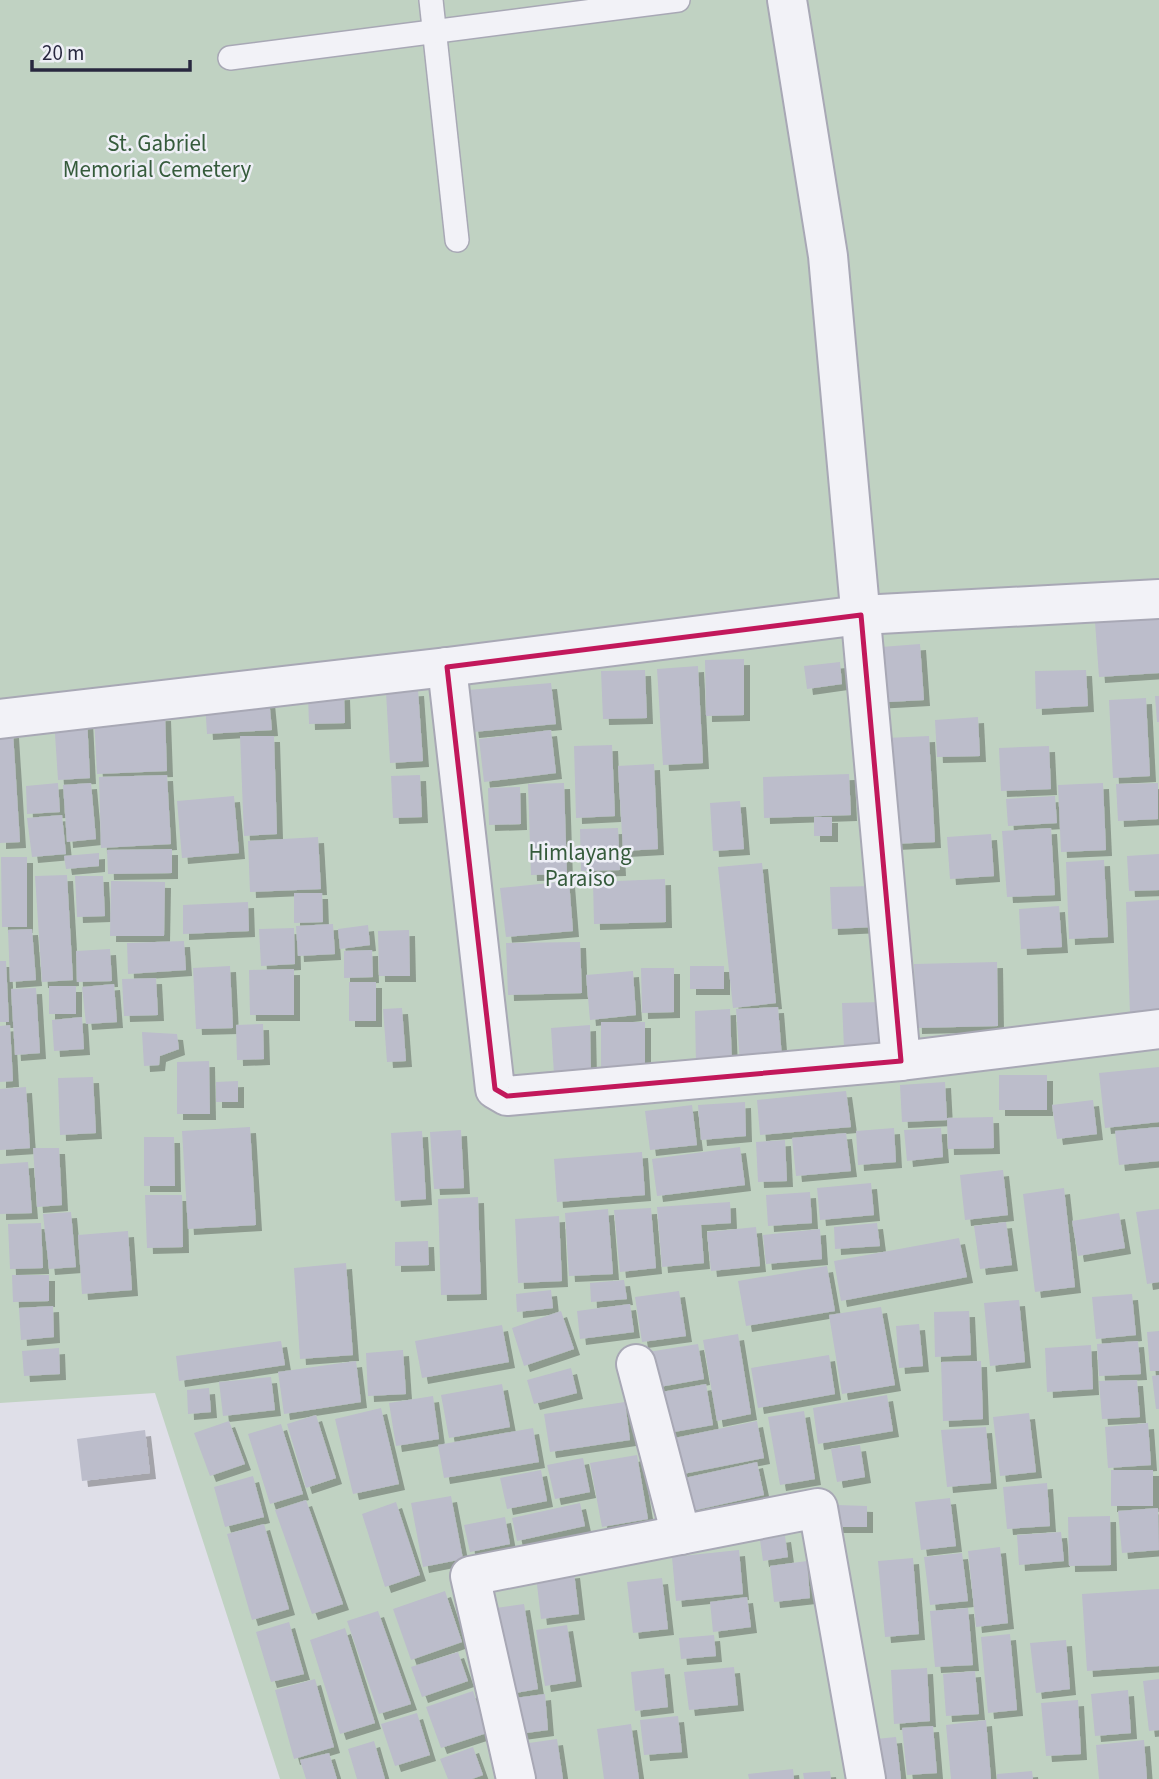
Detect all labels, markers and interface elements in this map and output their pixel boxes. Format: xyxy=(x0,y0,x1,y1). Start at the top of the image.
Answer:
scale bar xyxy=(32,28,189,72)
text: 20 m xyxy=(42,38,84,68)
park label: St. Gabriel Memorial Cemetery xyxy=(63,127,251,186)
park label: Himlayang Paraiso xyxy=(528,836,632,895)

